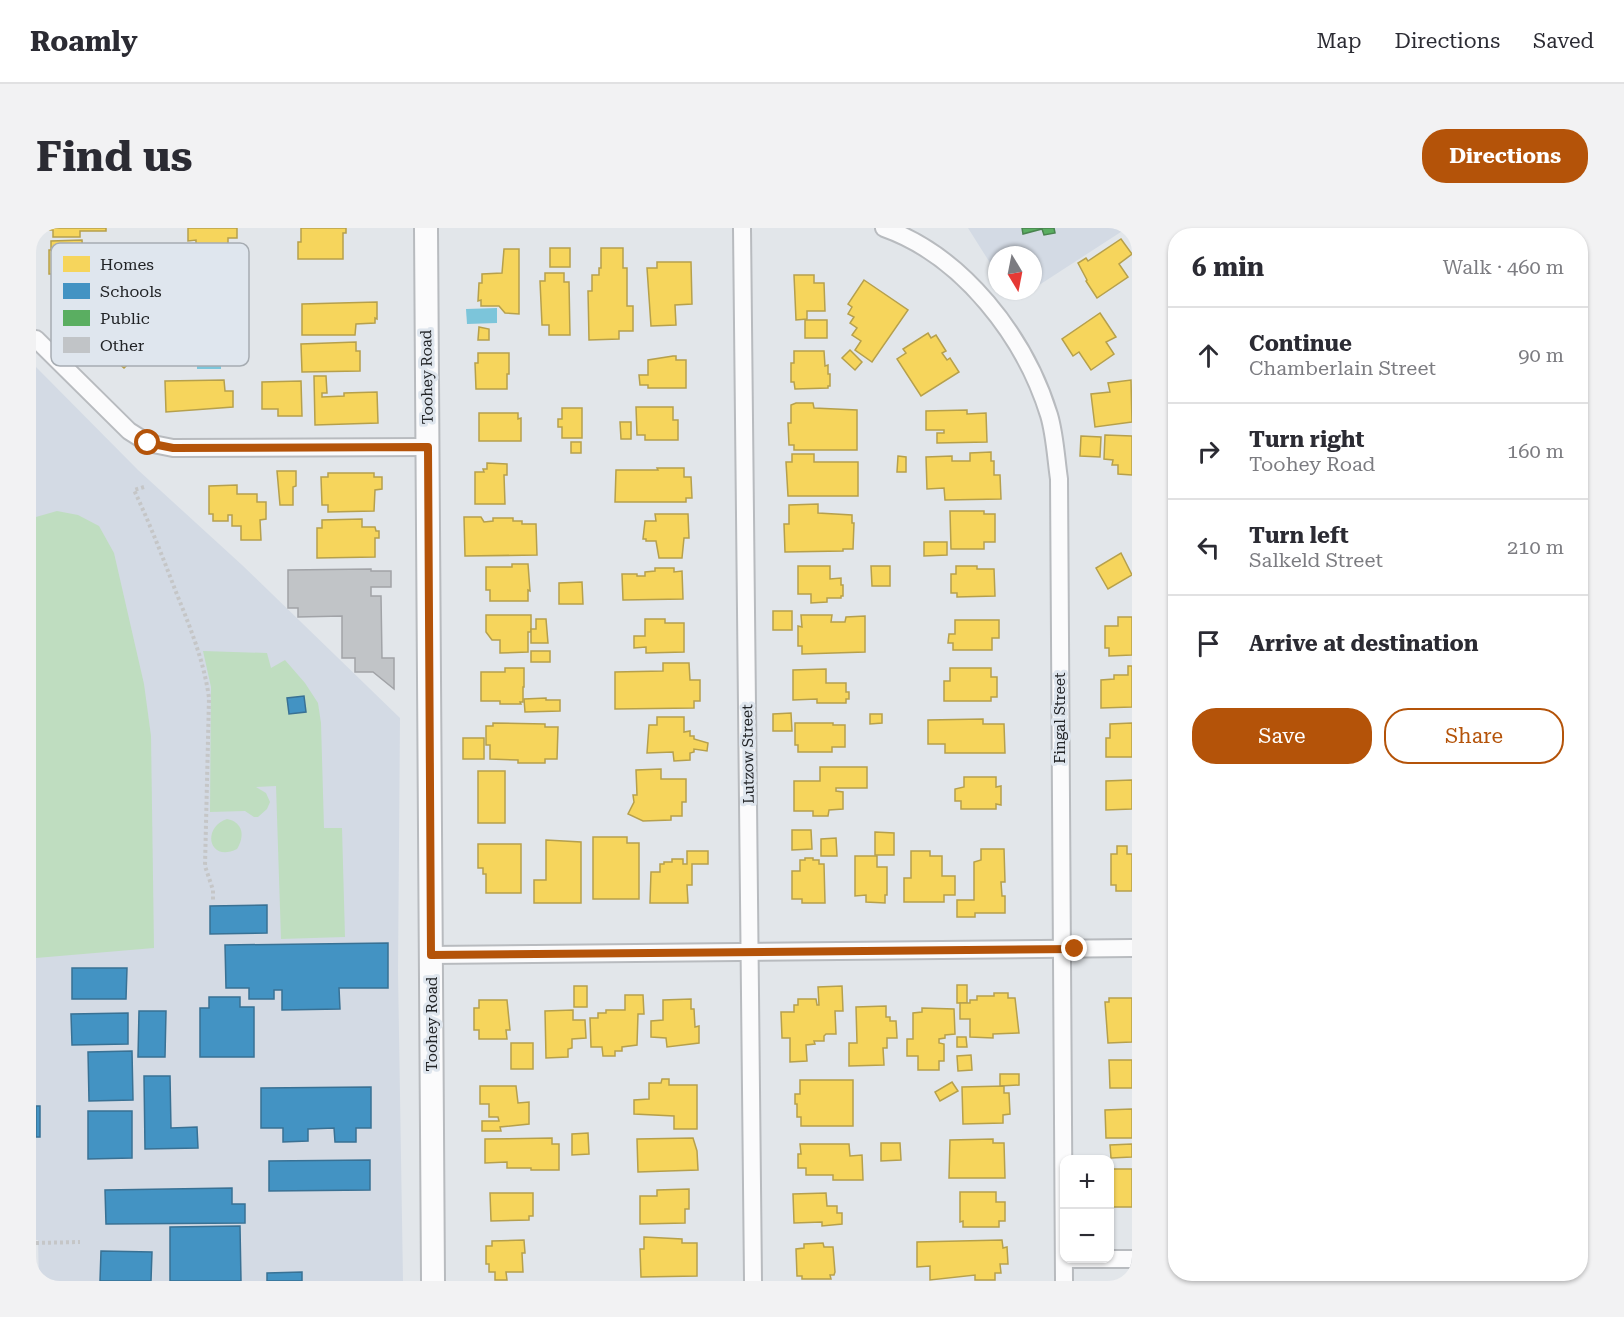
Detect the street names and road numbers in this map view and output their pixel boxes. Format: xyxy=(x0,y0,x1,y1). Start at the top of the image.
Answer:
street label: Toohey Road xyxy=(417,329,437,425)
street label: Fingal Street xyxy=(1051,672,1069,764)
street label: Lutzow Street xyxy=(738,704,758,804)
street label: Toohey Road xyxy=(423,976,441,1071)

